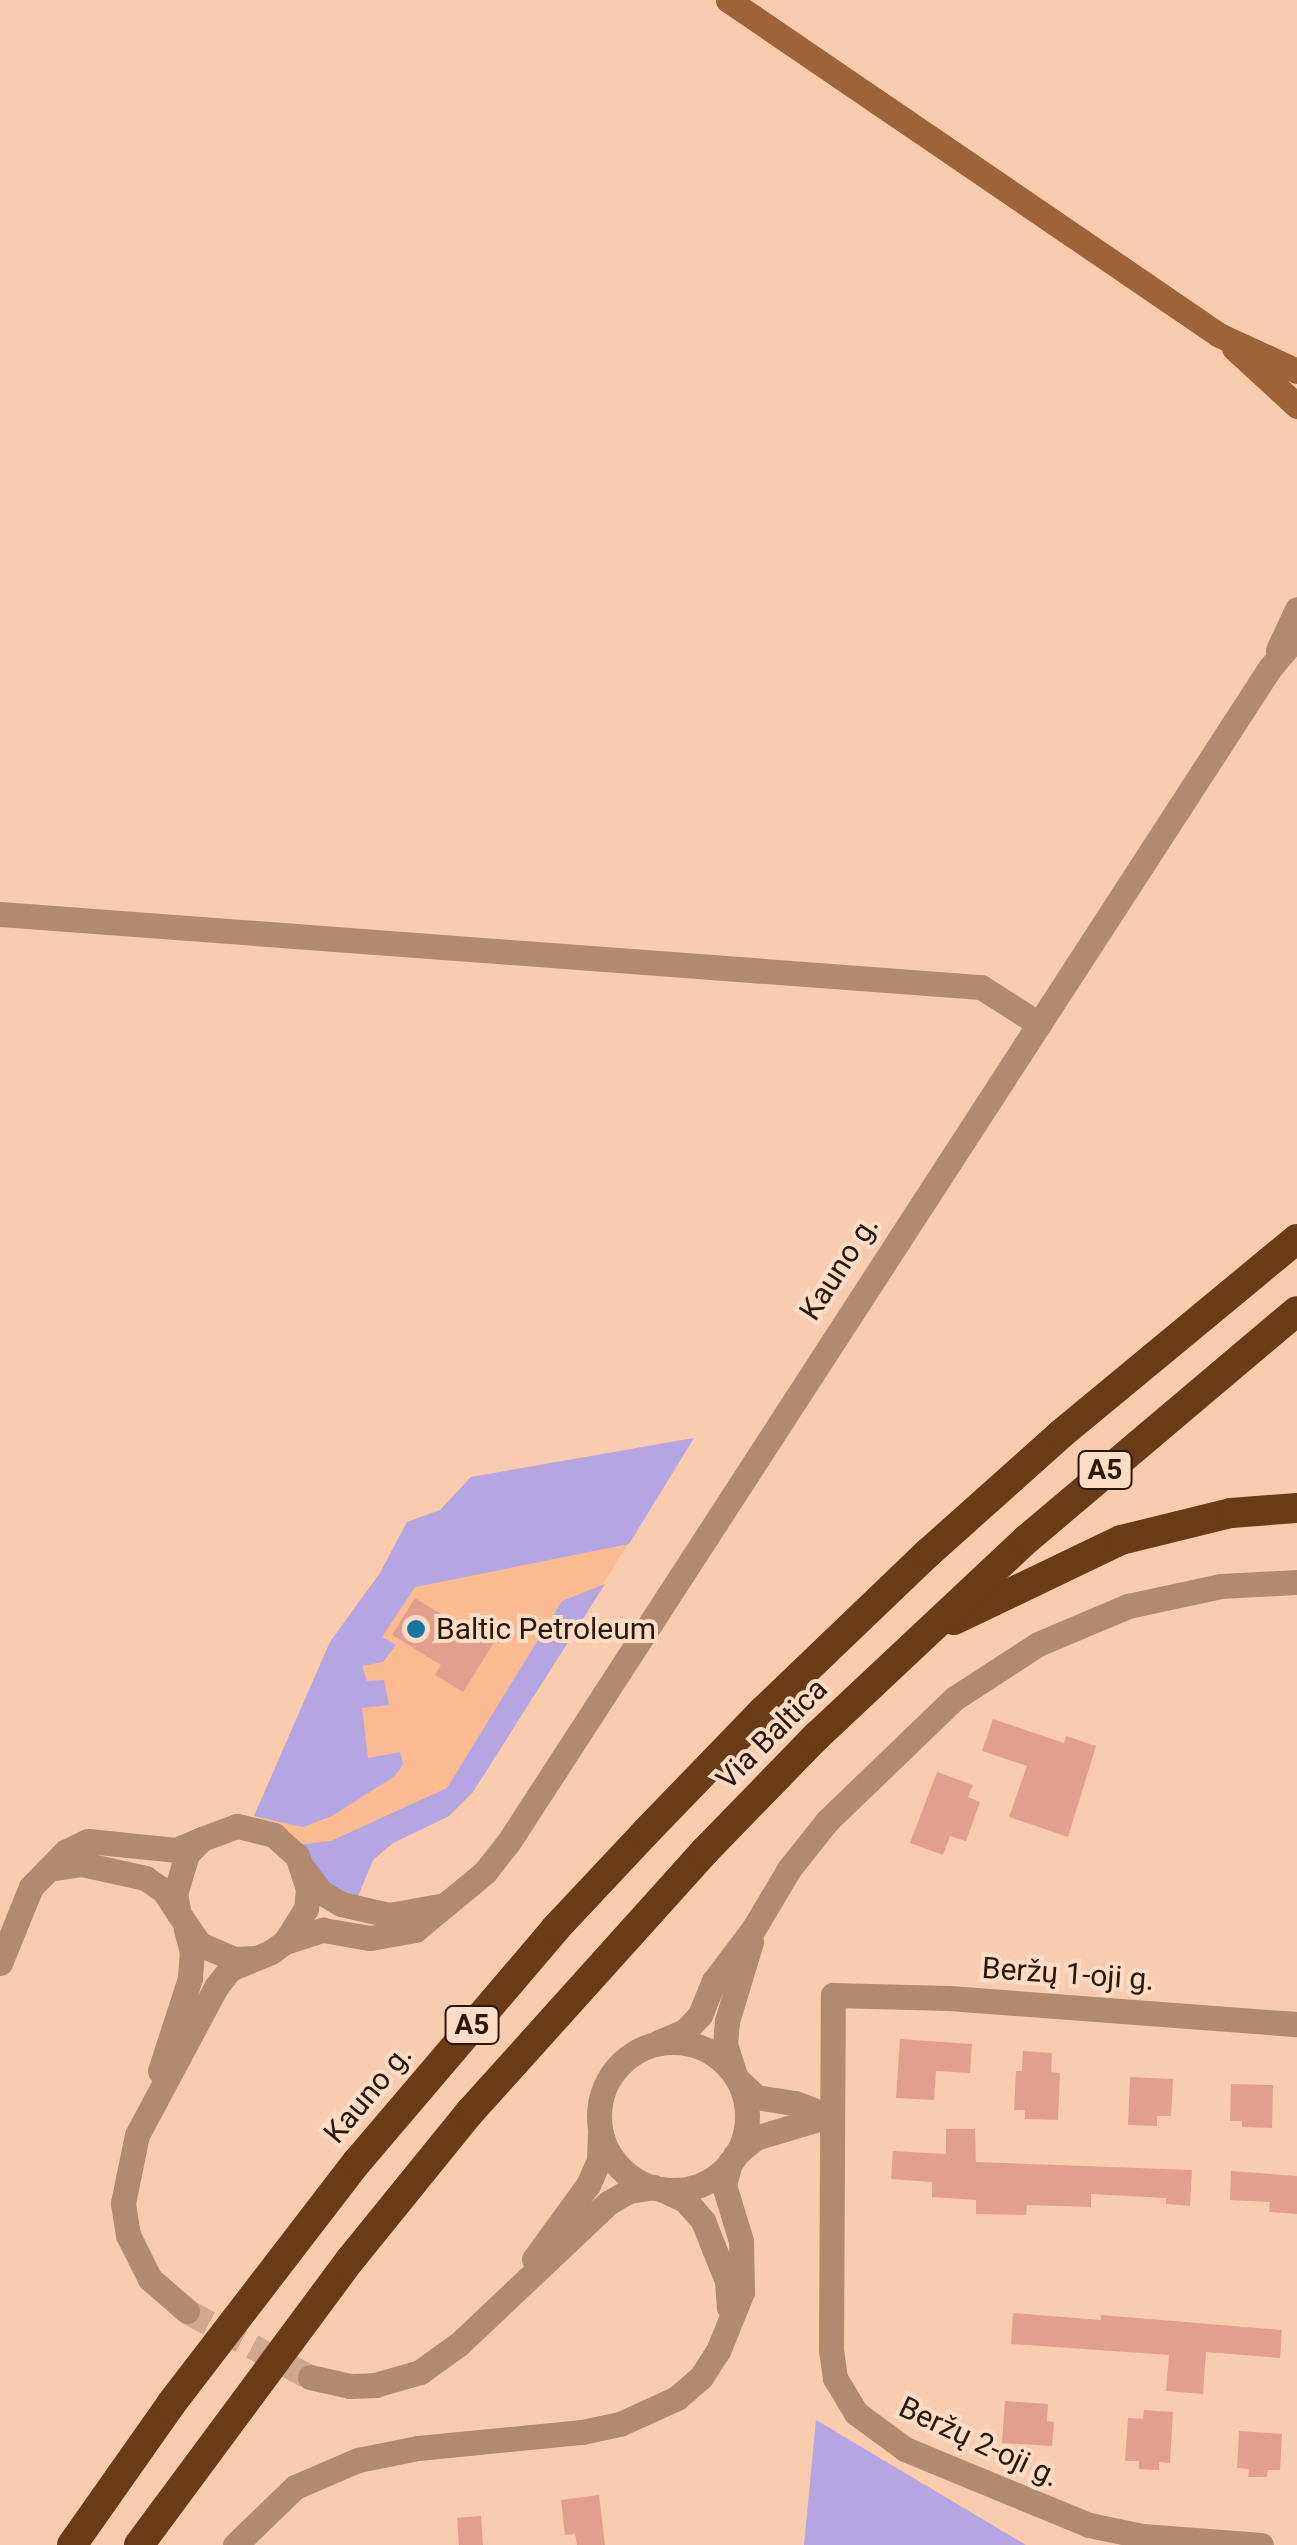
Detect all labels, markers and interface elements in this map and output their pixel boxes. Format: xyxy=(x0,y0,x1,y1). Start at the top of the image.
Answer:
street label: Kauno g. xyxy=(792,1209,886,1327)
road number: A5 xyxy=(1078,1447,1132,1493)
place label: Baltic Petroleum xyxy=(436,1611,656,1647)
marker: Baltic Petroleum xyxy=(405,1618,427,1640)
street label: Via Baltica xyxy=(709,1671,835,1797)
street label: Beržų 1-oji g. xyxy=(981,1950,1155,1998)
road number: A5 xyxy=(444,2002,500,2048)
street label: Kauno g. xyxy=(316,2037,420,2151)
street label: Beržų 2-oji g. xyxy=(893,2389,1065,2495)

